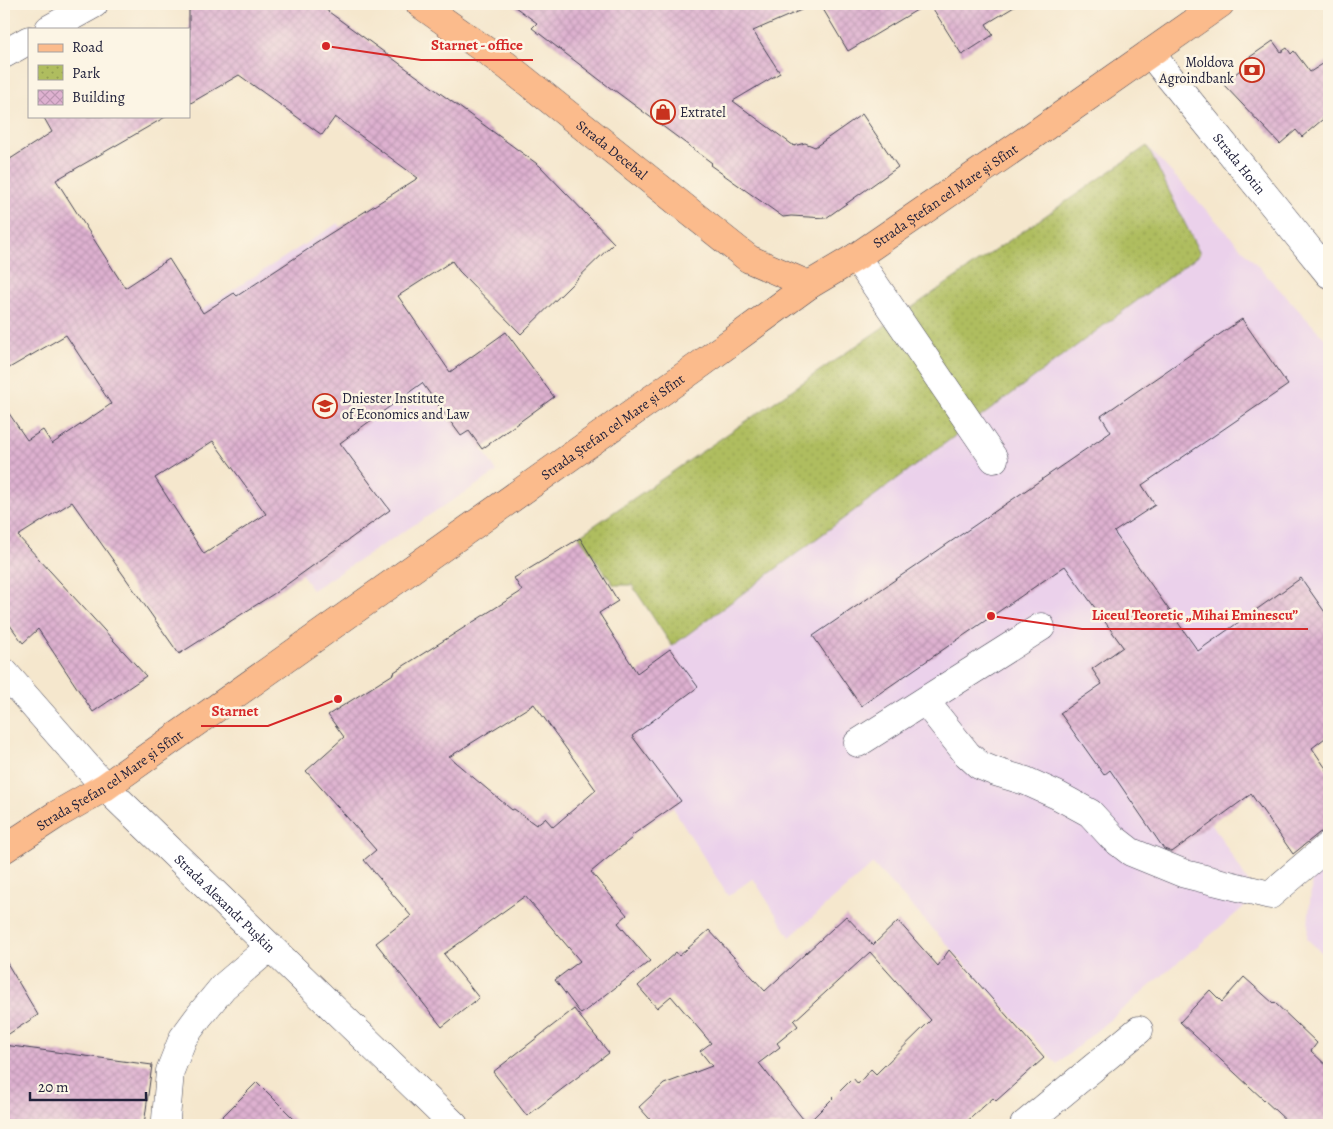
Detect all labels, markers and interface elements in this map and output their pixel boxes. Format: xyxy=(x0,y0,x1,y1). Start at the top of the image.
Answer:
legend xyxy=(28,28,190,118)
callout: Starnet - office xyxy=(421,30,533,60)
text: Starnet - office xyxy=(431,35,523,55)
text: Road xyxy=(72,37,104,57)
place label: Moldova Agroindbank xyxy=(1158,53,1234,88)
bank icon: Moldova Agroindbank xyxy=(1239,57,1265,83)
text: Park xyxy=(72,63,101,83)
text: Building xyxy=(72,87,125,107)
shop icon: Extratel xyxy=(650,99,676,125)
place label: Extratel xyxy=(680,103,726,122)
street label: Strada Decebal xyxy=(572,116,652,185)
street label: Strada Hotin xyxy=(1208,129,1270,199)
street label: Strada Ștefan cel Mare și Sfînt xyxy=(869,139,1022,253)
street label: Strada Ștefan cel Mare și Sfînt xyxy=(537,369,689,485)
place label: Dniester Institute of Economics and Law xyxy=(342,389,469,424)
school or university icon: Dniester Institute of Economics and Law xyxy=(312,393,338,419)
callout: Liceul Teoretic „Mihai Eminescu” xyxy=(1082,599,1308,629)
text: Liceul Teoretic „Mihai Eminescu” xyxy=(1092,605,1298,625)
callout: Starnet xyxy=(201,696,268,726)
text: Starnet xyxy=(212,701,258,721)
street label: Strada Ștefan cel Mare și Sfînt xyxy=(33,725,187,835)
street label: Strada Alexandr Pușkin xyxy=(170,850,279,957)
scale bar xyxy=(30,1069,146,1101)
text: 20 m xyxy=(38,1077,69,1097)

